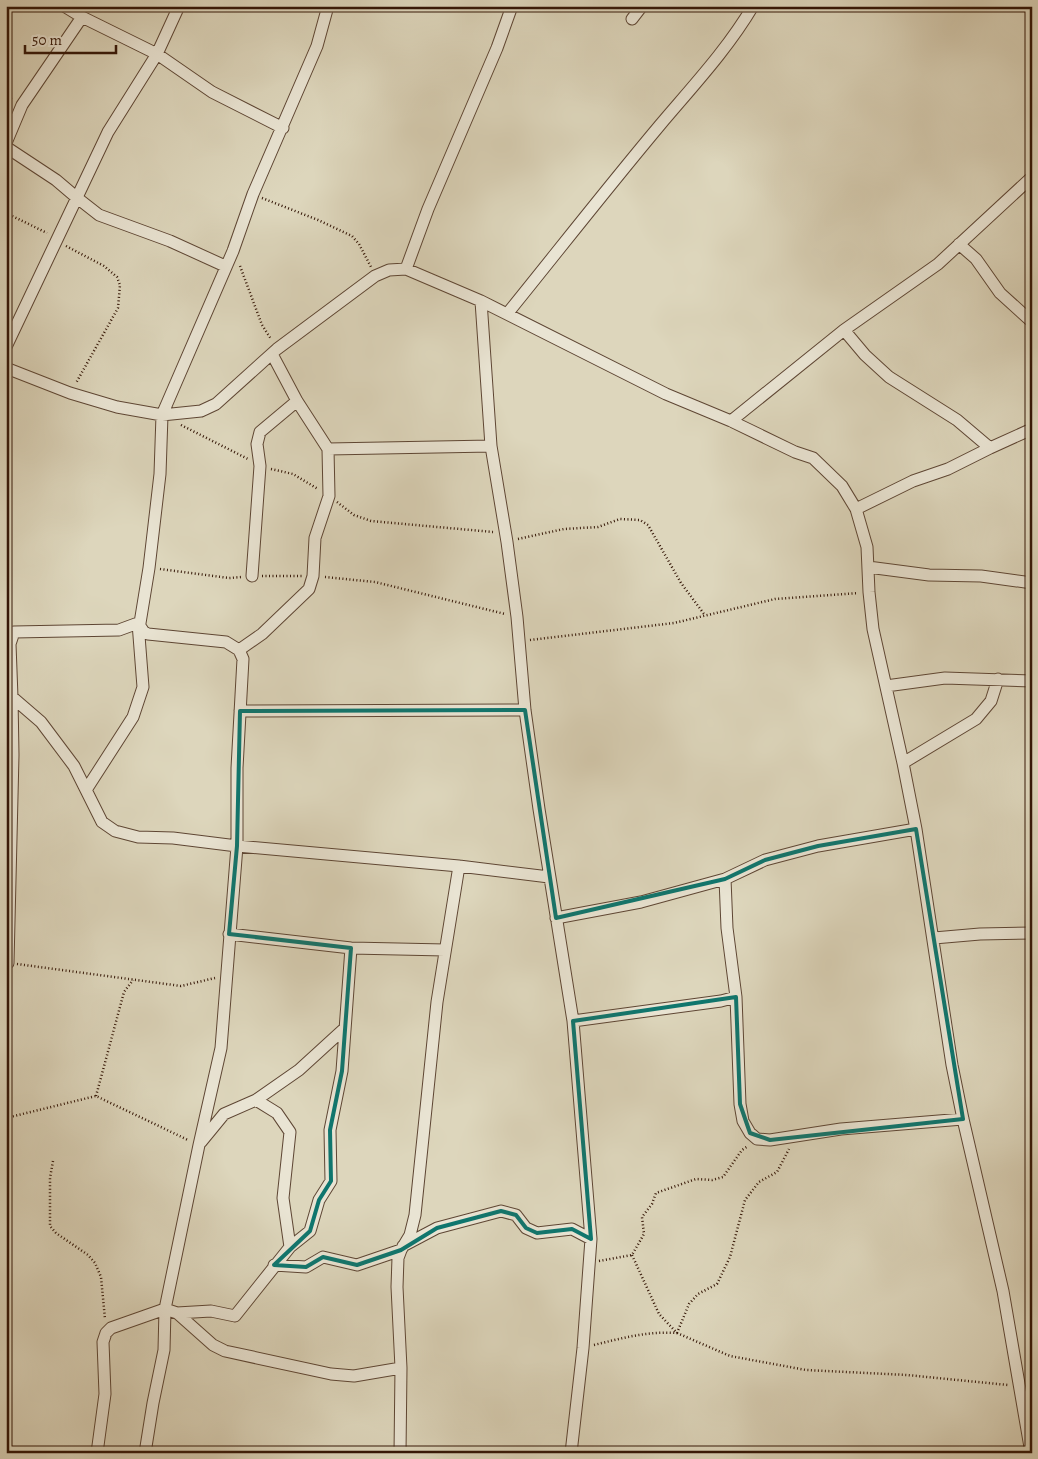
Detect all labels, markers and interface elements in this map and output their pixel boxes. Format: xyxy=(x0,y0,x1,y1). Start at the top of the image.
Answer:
scale bar xyxy=(25,22,116,54)
text: 50 m xyxy=(32,30,62,50)

